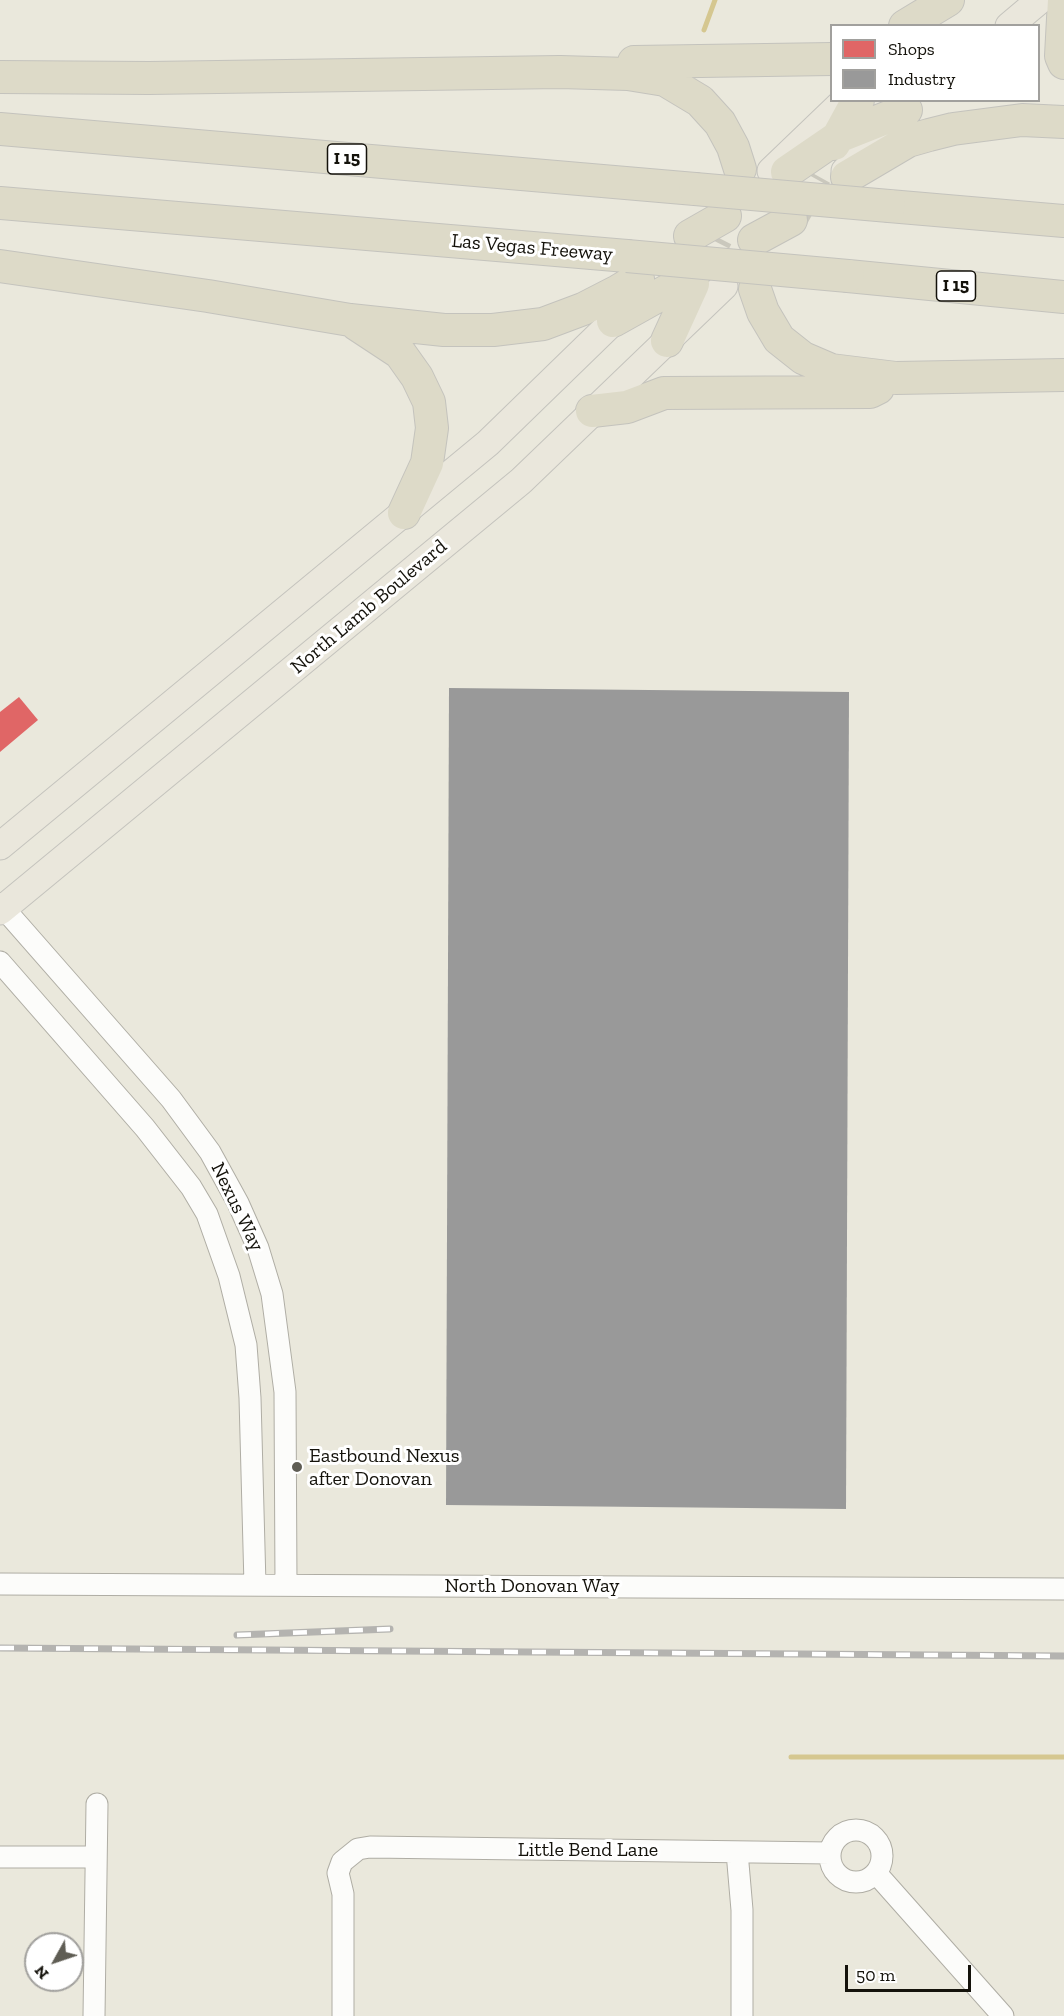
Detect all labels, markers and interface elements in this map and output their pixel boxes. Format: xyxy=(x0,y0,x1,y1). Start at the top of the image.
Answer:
legend xyxy=(830,24,1040,102)
text: Shops xyxy=(888,38,935,60)
text: Industry xyxy=(888,68,955,90)
road number: I 15 xyxy=(328,144,366,174)
street label: Las Vegas Freeway xyxy=(450,229,614,267)
road number: I 15 xyxy=(936,271,976,301)
street label: North Lamb Boulevard xyxy=(286,535,452,679)
street label: Nexus Way xyxy=(205,1159,269,1255)
place label: Eastbound Nexus after Donovan xyxy=(309,1444,460,1491)
marker: Eastbound Nexus after Donovan xyxy=(290,1460,304,1474)
street label: North Donovan Way xyxy=(445,1574,619,1598)
street label: Little Bend Lane xyxy=(518,1838,658,1862)
north arrow xyxy=(24,1932,84,1992)
scale bar xyxy=(848,1953,974,1991)
text: N xyxy=(30,1962,53,1983)
text: 50 m xyxy=(856,1964,895,1986)

